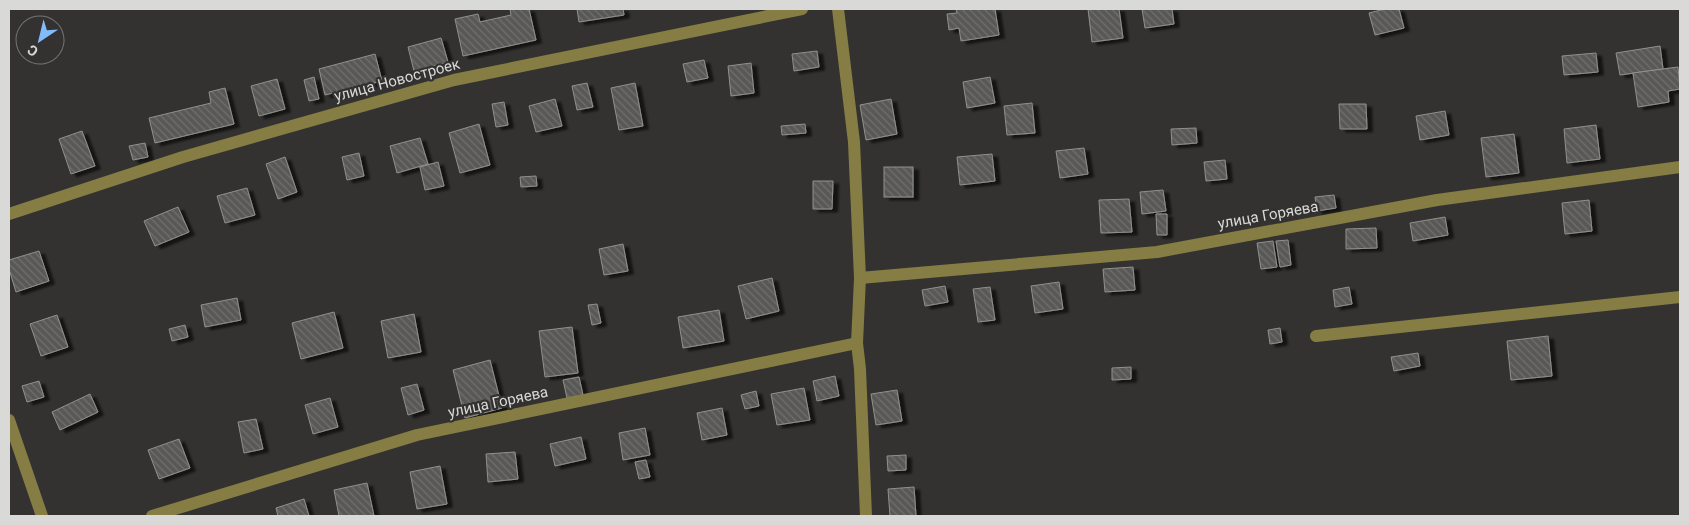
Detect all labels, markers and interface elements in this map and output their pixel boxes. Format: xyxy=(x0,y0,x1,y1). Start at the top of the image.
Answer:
north arrow xyxy=(15,15,65,65)
text: С xyxy=(24,41,41,60)
street label: улица Новостроек xyxy=(332,55,462,105)
street label: улица Горяева xyxy=(1216,197,1320,233)
street label: улица Горяева xyxy=(446,383,550,421)

